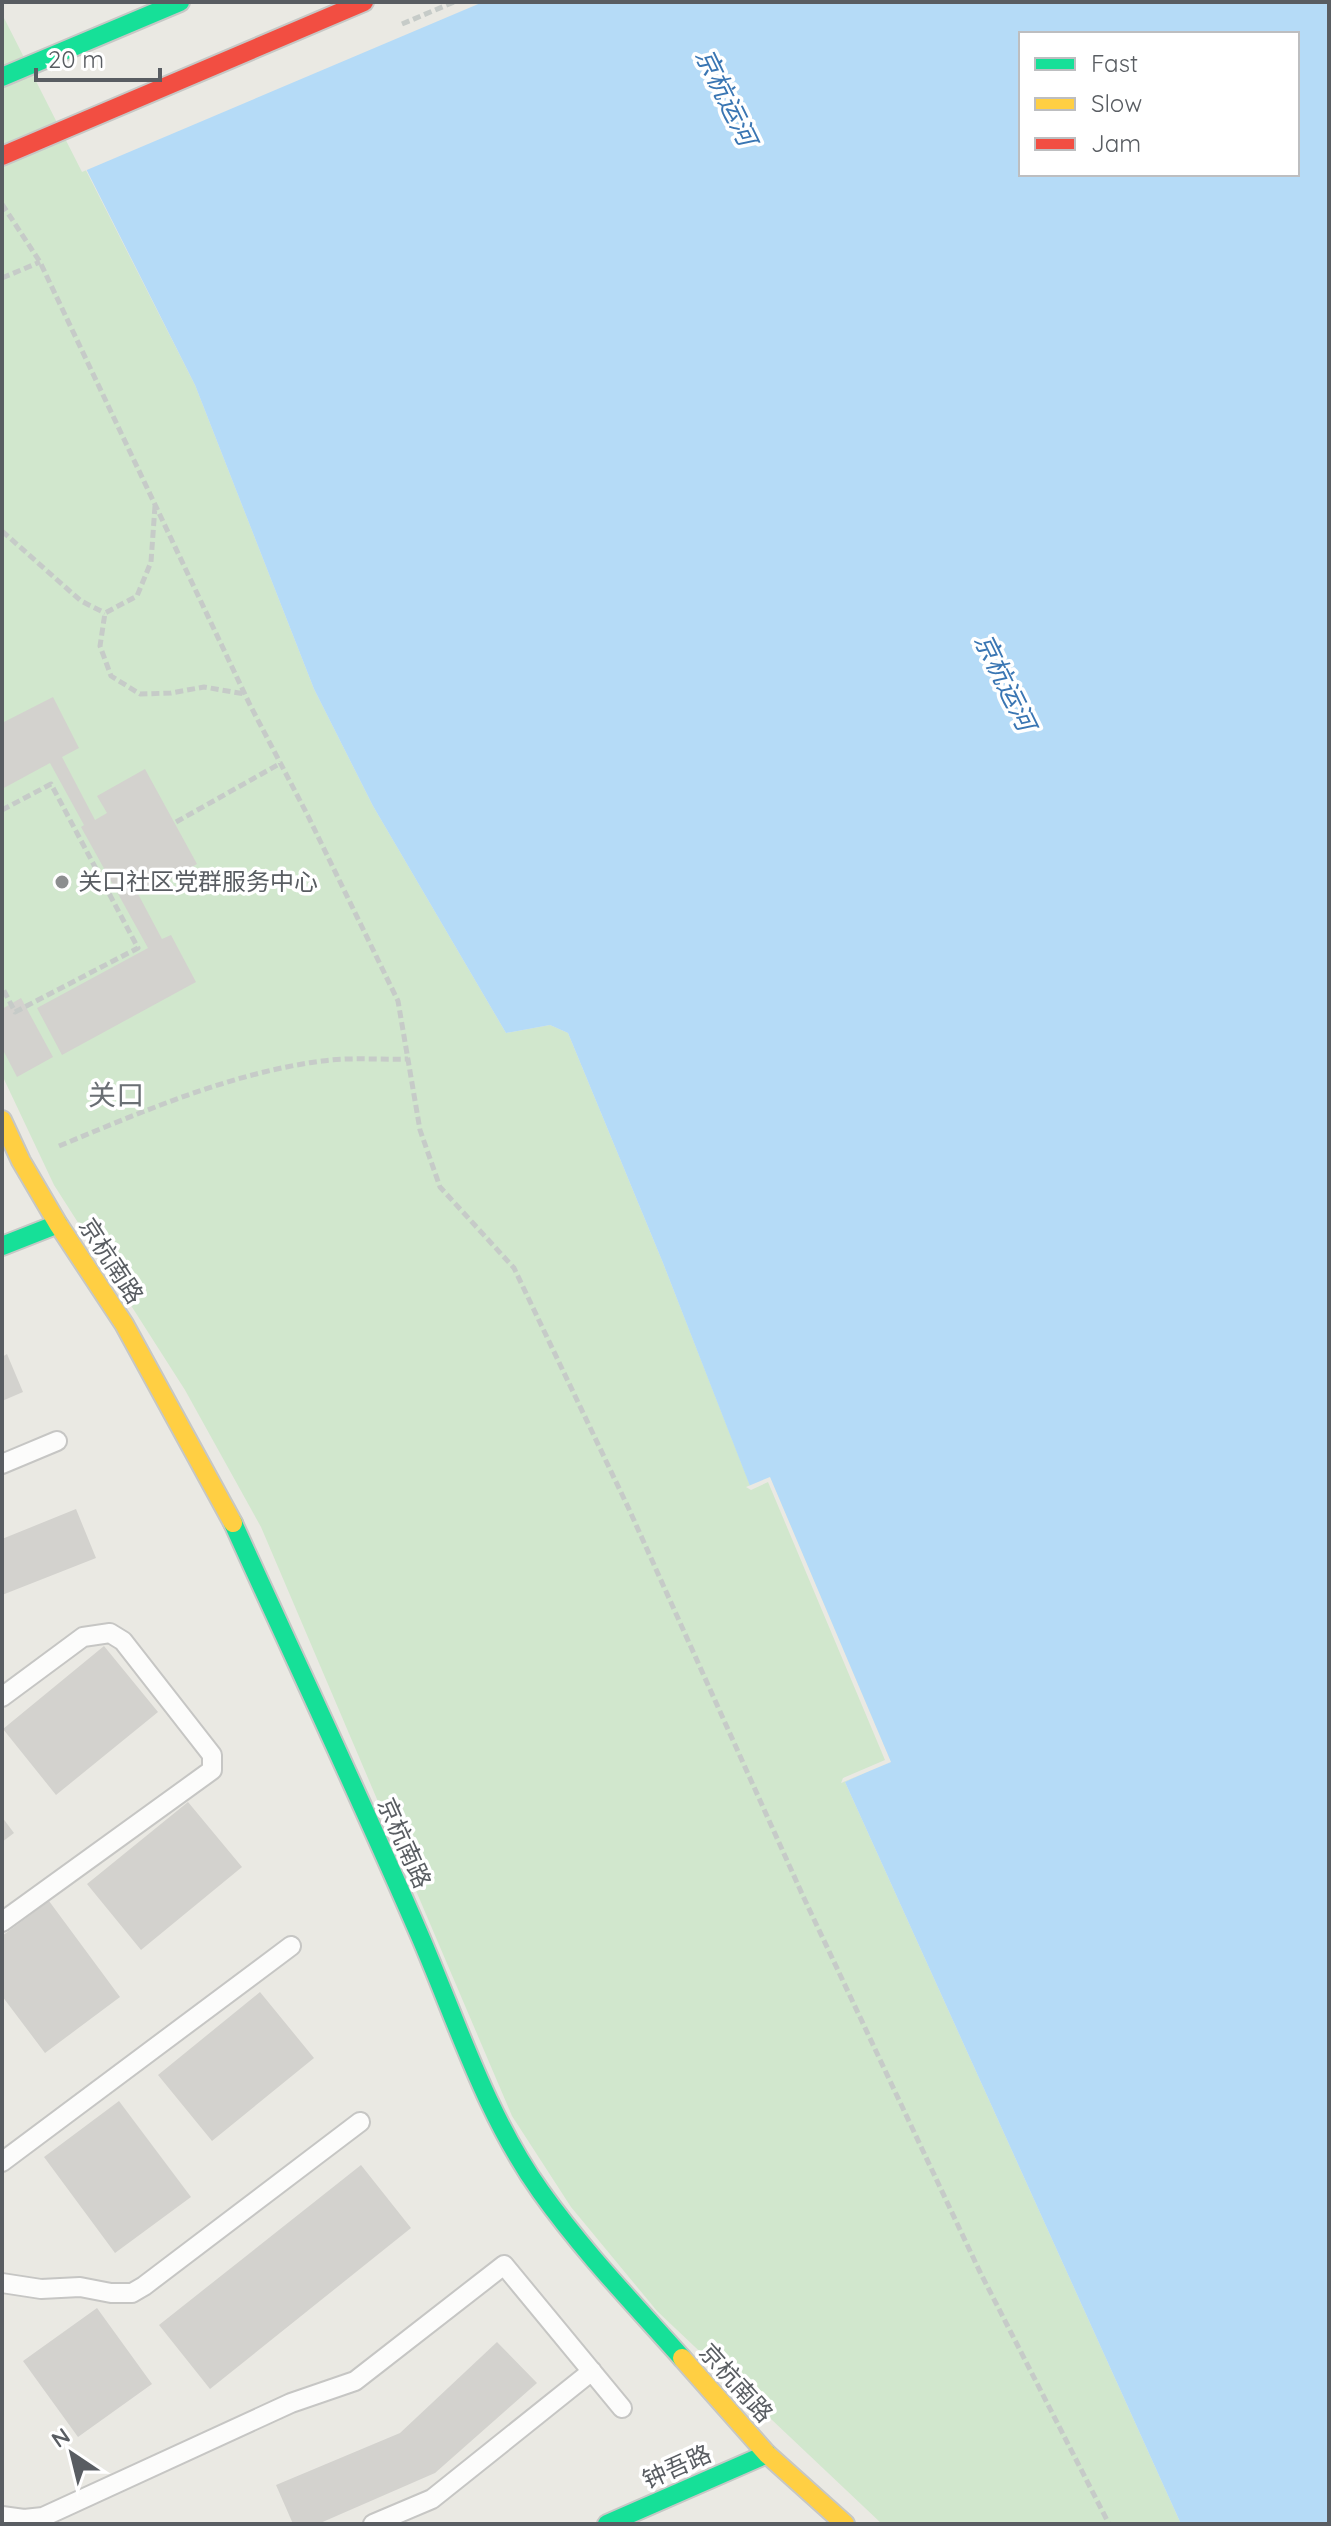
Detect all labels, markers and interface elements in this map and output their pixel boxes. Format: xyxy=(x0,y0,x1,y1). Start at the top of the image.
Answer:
scale bar xyxy=(36,32,160,82)
legend xyxy=(1019,32,1299,176)
water label: 京杭运河 xyxy=(689,43,766,155)
text: 20 m xyxy=(48,44,104,74)
text: Fast xyxy=(1091,48,1138,78)
text: Slow xyxy=(1091,88,1142,118)
text: Jam xyxy=(1091,128,1141,158)
water label: 京杭运河 xyxy=(968,628,1045,740)
place label: 关口社区党群服务中心 xyxy=(78,866,318,896)
marker: 关口社区党群服务中心 xyxy=(53,873,71,891)
district label: 关口 xyxy=(88,1077,144,1112)
street label: 京杭南路 xyxy=(73,1212,151,1309)
street label: 京杭南路 xyxy=(372,1793,438,1893)
street label: 京杭南路 xyxy=(693,2337,780,2428)
north arrow xyxy=(32,2414,112,2494)
text: N xyxy=(46,2422,75,2454)
street label: 钟吾路 xyxy=(638,2438,716,2494)

